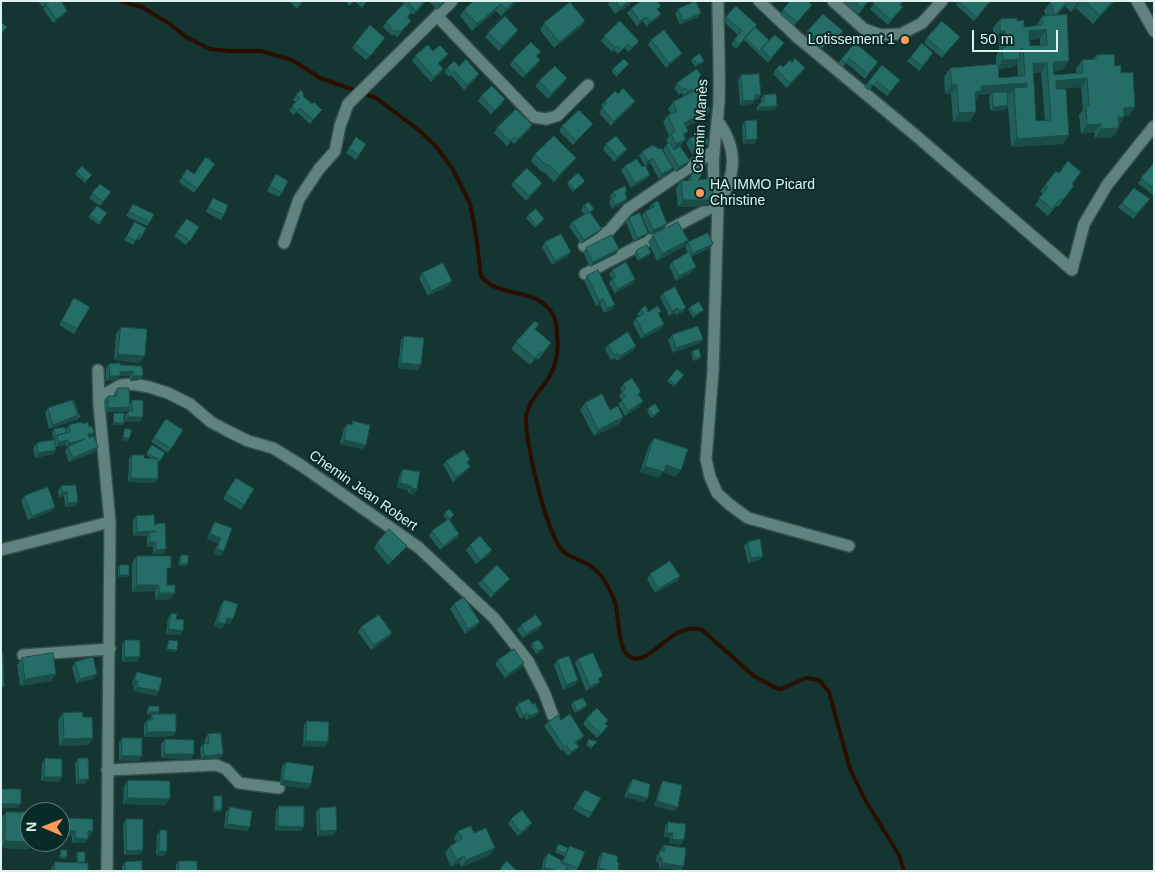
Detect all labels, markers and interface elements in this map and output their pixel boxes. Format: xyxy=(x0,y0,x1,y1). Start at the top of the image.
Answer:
scale bar xyxy=(975,20,1061,52)
text: 50 m xyxy=(980,30,1013,47)
place label: Lotissement 1 xyxy=(808,32,895,48)
marker: Lotissement 1 xyxy=(899,34,911,46)
street label: Chemin Manès xyxy=(690,79,712,173)
place label: HA IMMO Picard Christine xyxy=(710,177,815,210)
marker: HA IMMO Picard Christine xyxy=(694,187,706,199)
street label: Chemin Jean Robert xyxy=(306,447,420,535)
north arrow xyxy=(20,802,70,852)
text: N xyxy=(23,822,39,832)

